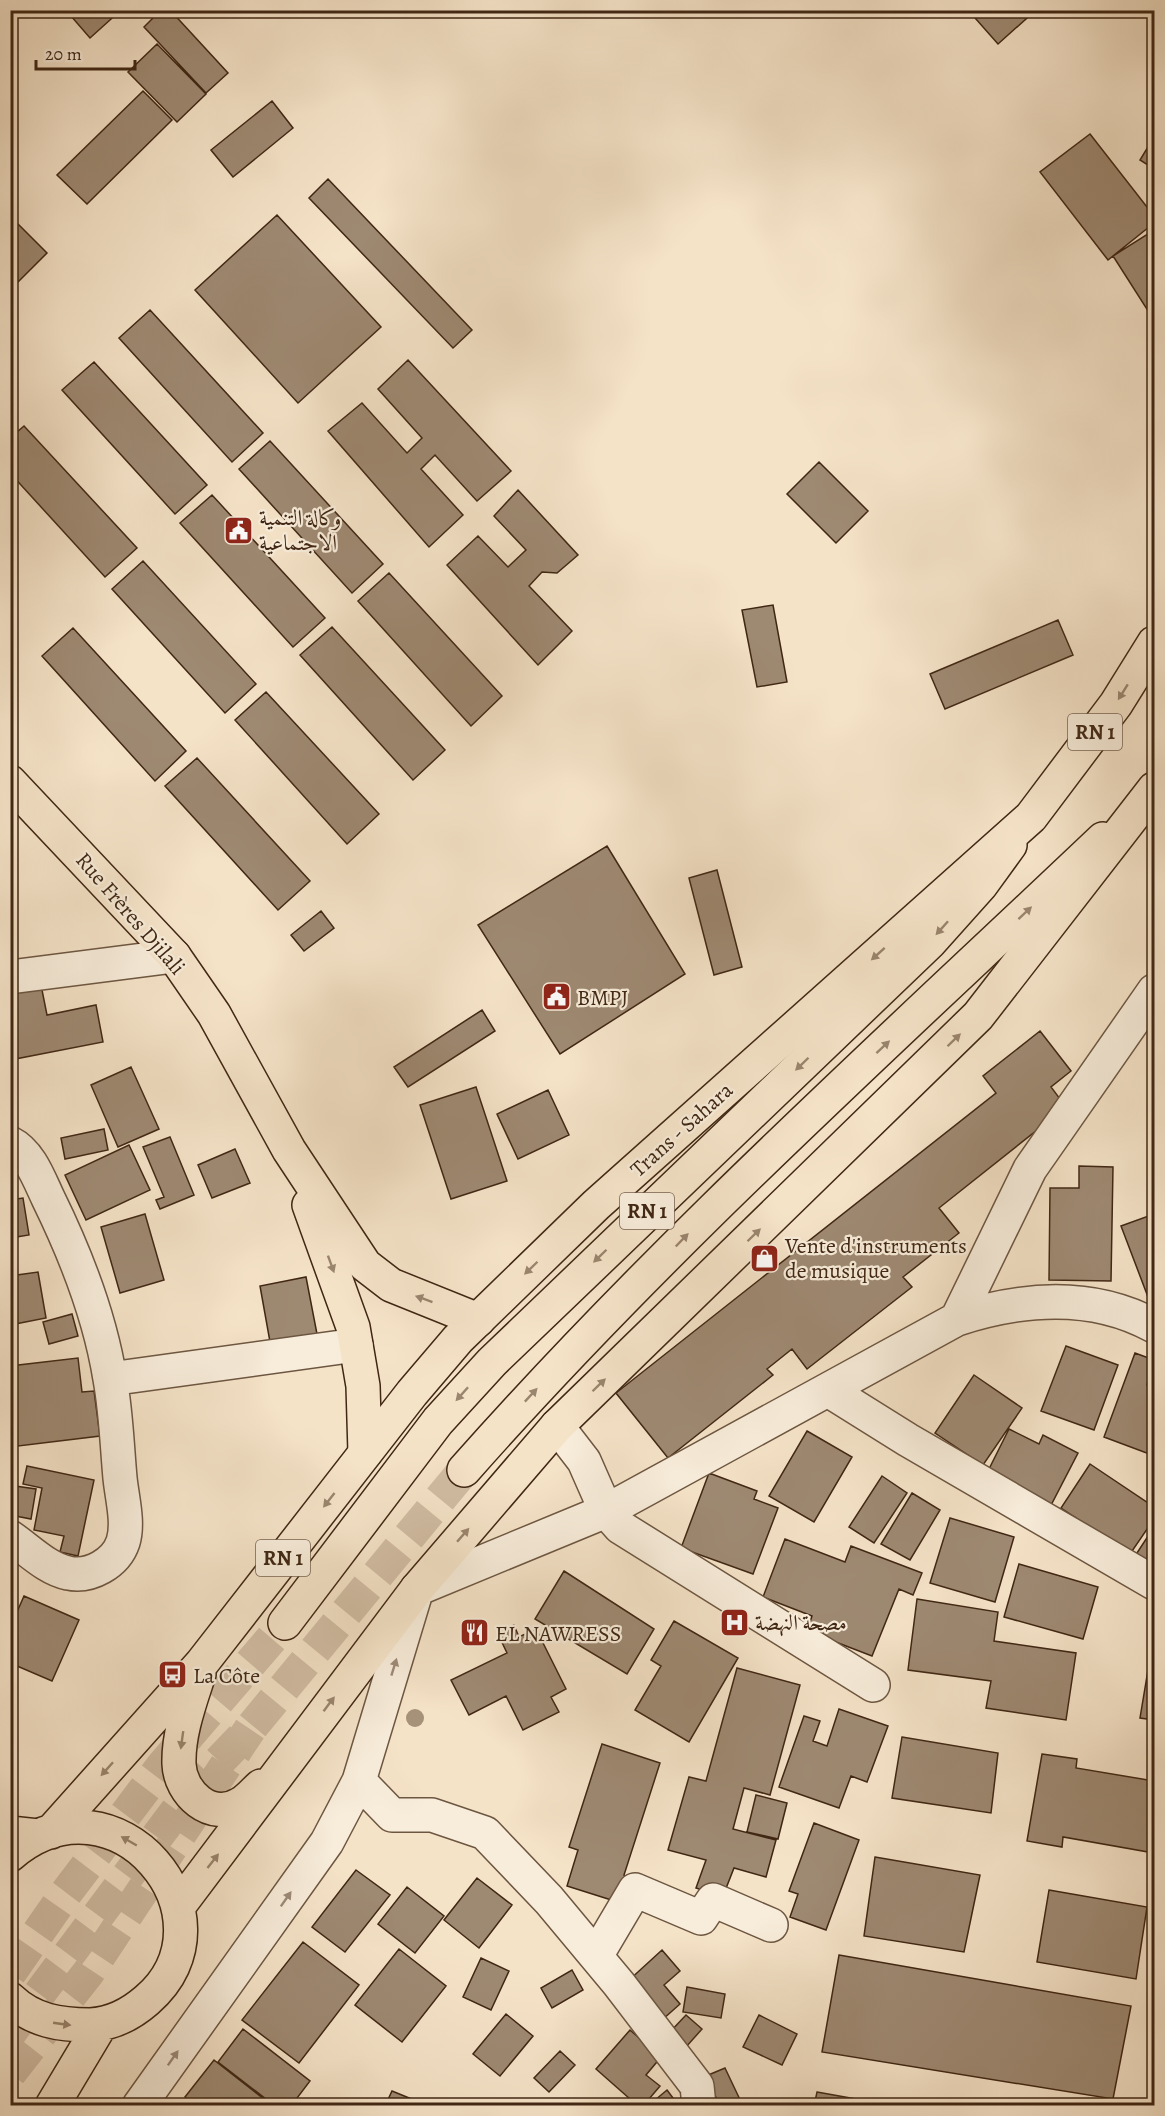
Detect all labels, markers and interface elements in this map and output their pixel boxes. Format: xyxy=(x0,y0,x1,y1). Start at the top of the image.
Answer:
scale bar xyxy=(36,33,135,71)
text: 20 m xyxy=(45,42,82,66)
place label: وكالة التنمية الاجتماعية xyxy=(259,503,341,558)
public building icon: وكالة التنمية الاجتماعية xyxy=(222,514,254,546)
one-way arrow xyxy=(1118,684,1129,700)
road number: RN 1 xyxy=(1068,714,1122,750)
street label: Rue Frères Djilali xyxy=(69,846,192,981)
one-way arrow xyxy=(1017,906,1032,920)
one-way arrow xyxy=(935,921,949,936)
one-way arrow xyxy=(871,947,886,960)
public building icon: BMPJ xyxy=(540,981,572,1013)
place label: BMPJ xyxy=(577,983,628,1013)
one-way arrow xyxy=(946,1034,960,1048)
one-way arrow xyxy=(875,1041,890,1054)
one-way arrow xyxy=(794,1057,809,1071)
street label: Trans - Sahara xyxy=(624,1075,740,1184)
road number: RN 1 xyxy=(620,1193,674,1229)
one-way arrow xyxy=(746,1228,760,1242)
place label: Vente d'instruments de musique xyxy=(784,1231,967,1286)
one-way arrow xyxy=(674,1234,688,1248)
shop icon: Vente d'instruments de musique xyxy=(748,1242,780,1274)
one-way arrow xyxy=(592,1249,607,1263)
one-way arrow xyxy=(326,1255,336,1273)
one-way arrow xyxy=(525,1261,539,1275)
one-way arrow xyxy=(415,1293,433,1303)
one-way arrow xyxy=(591,1379,605,1393)
one-way arrow xyxy=(455,1387,469,1402)
one-way arrow xyxy=(524,1387,538,1402)
one-way arrow xyxy=(324,1492,336,1507)
one-way arrow xyxy=(457,1527,470,1543)
road number: RN 1 xyxy=(256,1540,310,1576)
hospital icon: مصحة النهضة xyxy=(718,1606,750,1638)
place label: مصحة النهضة xyxy=(755,1608,847,1638)
restaurant icon: EL NAWRESS xyxy=(458,1617,490,1649)
place label: EL NAWRESS xyxy=(495,1619,621,1649)
one-way arrow xyxy=(390,1658,399,1676)
bus stop icon: La Côte xyxy=(156,1659,188,1691)
place label: La Côte xyxy=(193,1661,260,1691)
one-way arrow xyxy=(323,1697,335,1712)
one-way arrow xyxy=(178,1731,187,1750)
one-way arrow xyxy=(101,1761,114,1776)
one-way arrow xyxy=(120,1836,137,1846)
one-way arrow xyxy=(207,1853,220,1869)
one-way arrow xyxy=(280,1892,292,1908)
one-way arrow xyxy=(53,2019,72,2028)
one-way arrow xyxy=(167,2050,179,2066)

